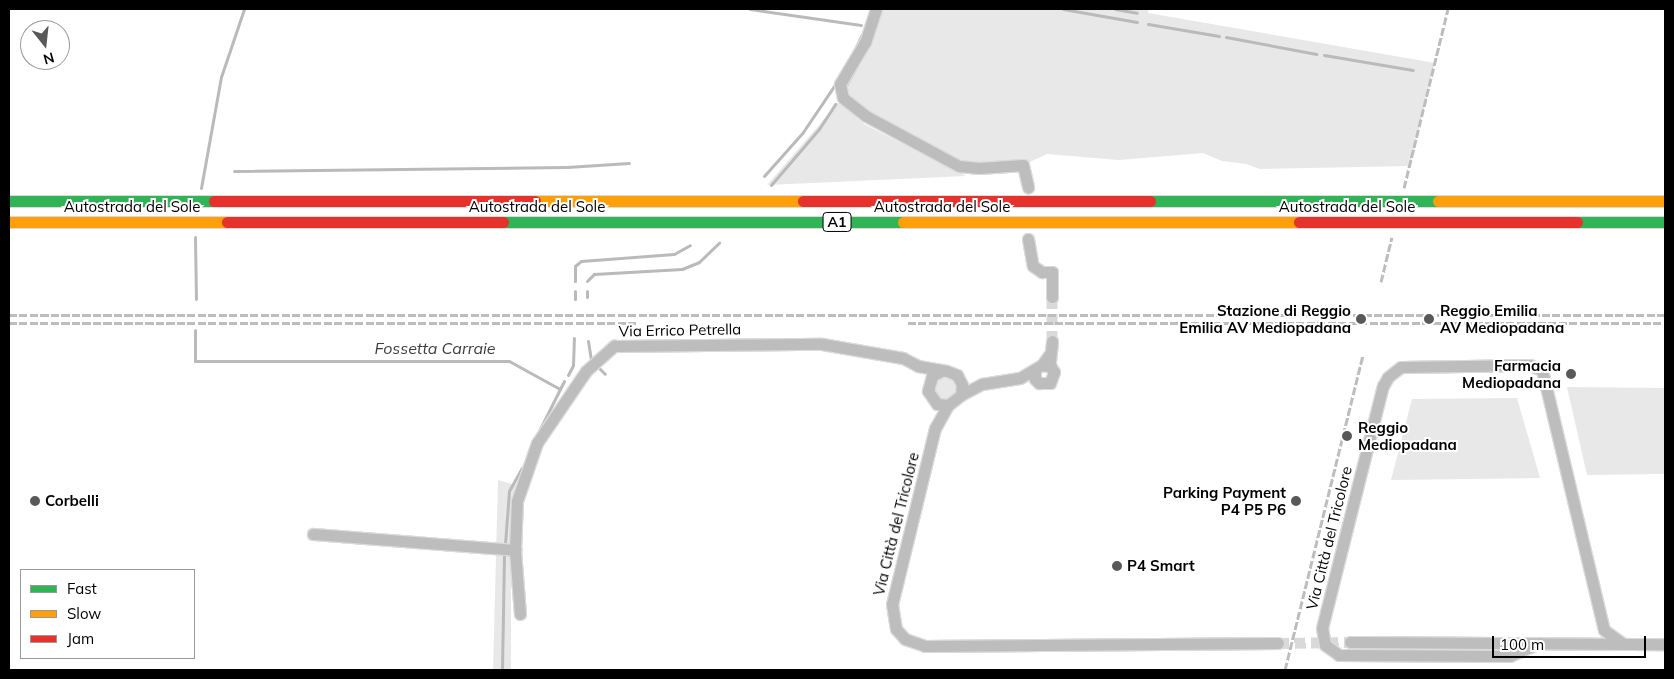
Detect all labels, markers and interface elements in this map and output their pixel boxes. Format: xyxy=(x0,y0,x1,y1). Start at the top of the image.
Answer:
north arrow xyxy=(20,20,70,70)
text: N xyxy=(41,48,56,69)
street label: Autostrada del Sole xyxy=(64,198,200,216)
street label: Autostrada del Sole xyxy=(469,198,605,216)
street label: Autostrada del Sole xyxy=(874,198,1010,216)
street label: Autostrada del Sole xyxy=(1279,198,1415,216)
road number: A1 xyxy=(822,210,852,233)
place label: Stazione di Reggio Emilia AV Mediopadana xyxy=(1179,301,1351,336)
place label: Reggio Emilia AV Mediopadana xyxy=(1440,301,1564,336)
marker: Reggio Emilia AV Mediopadana xyxy=(1422,312,1436,326)
marker: Stazione di Reggio Emilia AV Mediopadana xyxy=(1355,313,1367,325)
street label: Via Errico Petrella xyxy=(619,320,741,340)
water label: Fossetta Carraie xyxy=(374,338,496,358)
place label: Farmacia Mediopadana xyxy=(1462,356,1561,391)
marker: Farmacia Mediopadana xyxy=(1565,368,1577,380)
place label: Reggio Mediopadana xyxy=(1358,418,1457,453)
marker: Reggio Mediopadana xyxy=(1340,429,1354,443)
street label: Via Città del Tricolore xyxy=(869,450,923,598)
street label: Via Città del Tricolore xyxy=(1302,464,1356,612)
place label: Parking Payment P4 P5 P6 xyxy=(1163,483,1286,518)
place label: Corbelli xyxy=(45,492,99,510)
marker: Corbelli xyxy=(29,495,41,507)
marker: Parking Payment P4 P5 P6 xyxy=(1290,495,1302,507)
place label: P4 Smart xyxy=(1127,557,1195,575)
marker: P4 Smart xyxy=(1111,560,1123,572)
legend xyxy=(20,569,195,659)
text: Fast xyxy=(67,579,97,598)
text: Slow xyxy=(67,604,101,623)
scale bar xyxy=(1494,626,1648,658)
text: Jam xyxy=(67,629,94,648)
text: 100 m xyxy=(1500,635,1544,654)

